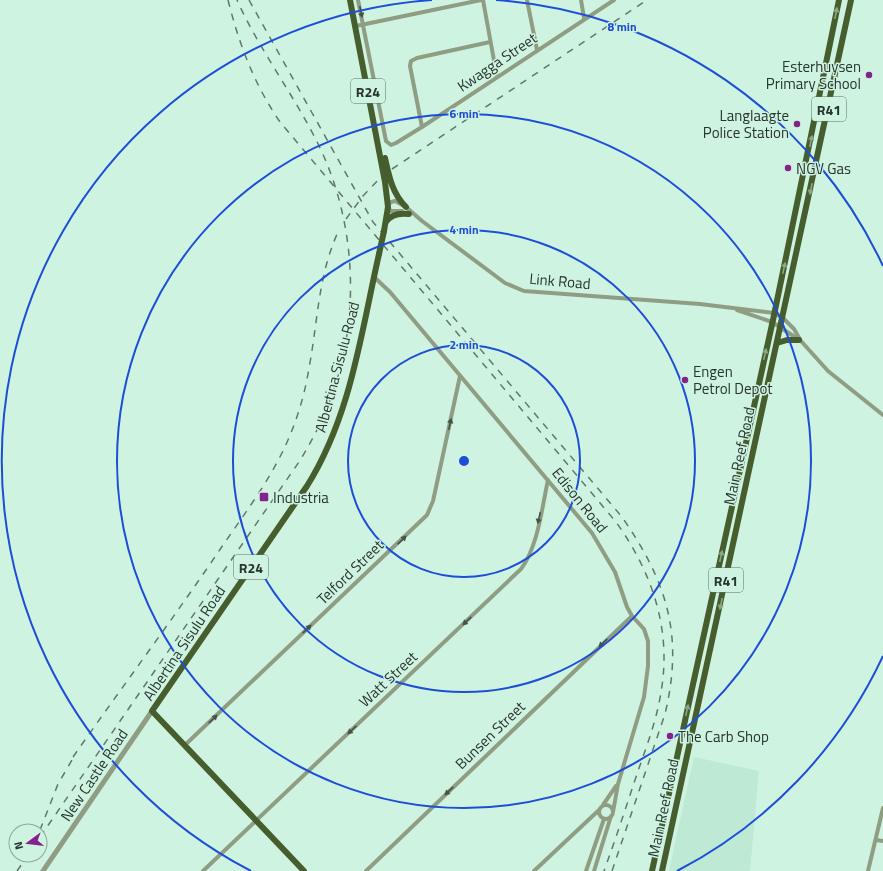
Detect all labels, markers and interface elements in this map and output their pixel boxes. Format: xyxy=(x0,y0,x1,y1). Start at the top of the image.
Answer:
one-way arrow xyxy=(358,6,364,18)
one-way arrow xyxy=(834,7,840,20)
text: 8 min xyxy=(607,17,637,36)
street label: Kwagga Street xyxy=(452,26,542,97)
place label: Esterhuysen Primary School xyxy=(766,55,861,95)
marker: Esterhuysen Primary School xyxy=(864,70,874,80)
road number: R24 xyxy=(351,79,385,103)
road number: R41 xyxy=(812,97,846,121)
text: 6 min xyxy=(449,104,479,123)
place label: Langlaagte Police Station xyxy=(703,104,789,144)
marker: Langlaagte Police Station xyxy=(792,119,802,129)
one-way arrow xyxy=(808,135,814,147)
place label: NGV Gas xyxy=(796,157,851,180)
marker: NGV Gas xyxy=(783,163,793,173)
one-way arrow xyxy=(808,183,814,195)
text: 4 min xyxy=(449,220,479,239)
one-way arrow xyxy=(781,262,787,274)
street label: Link Road xyxy=(528,267,592,295)
street label: Albertina Sisulu Road xyxy=(309,299,365,435)
text: 2 min xyxy=(449,335,479,354)
one-way arrow xyxy=(762,348,768,360)
place label: Engen Petrol Depot xyxy=(693,360,773,400)
marker: Engen Petrol Depot xyxy=(680,375,690,385)
street label: Main Reef Road xyxy=(717,405,761,507)
one-way arrow xyxy=(447,417,453,430)
centre of rings xyxy=(457,454,471,468)
street label: Edison Road xyxy=(546,462,614,538)
place label: Industria xyxy=(273,486,329,509)
marker: Industria xyxy=(258,491,270,503)
one-way arrow xyxy=(536,512,542,524)
street label: Telford Street xyxy=(311,534,389,610)
one-way arrow xyxy=(396,535,407,544)
one-way arrow xyxy=(719,549,725,562)
road number: R24 xyxy=(234,555,268,579)
road number: R41 xyxy=(709,568,743,592)
street label: Albertina Sisulu Road xyxy=(137,581,231,705)
one-way arrow xyxy=(717,598,723,610)
one-way arrow xyxy=(462,616,472,626)
one-way arrow xyxy=(302,624,312,634)
one-way arrow xyxy=(598,639,608,648)
street label: Watt Street xyxy=(353,645,423,712)
street label: Bunsen Street xyxy=(450,695,531,774)
one-way arrow xyxy=(685,704,691,716)
one-way arrow xyxy=(208,714,218,723)
street label: New Castle Road xyxy=(55,724,133,826)
one-way arrow xyxy=(347,725,357,735)
place label: The Carb Shop xyxy=(678,725,769,748)
marker: The Carb Shop xyxy=(665,731,675,741)
street label: Main Reef Road xyxy=(641,757,685,859)
one-way arrow xyxy=(444,787,454,796)
north arrow xyxy=(8,823,48,863)
text: N xyxy=(10,840,27,851)

